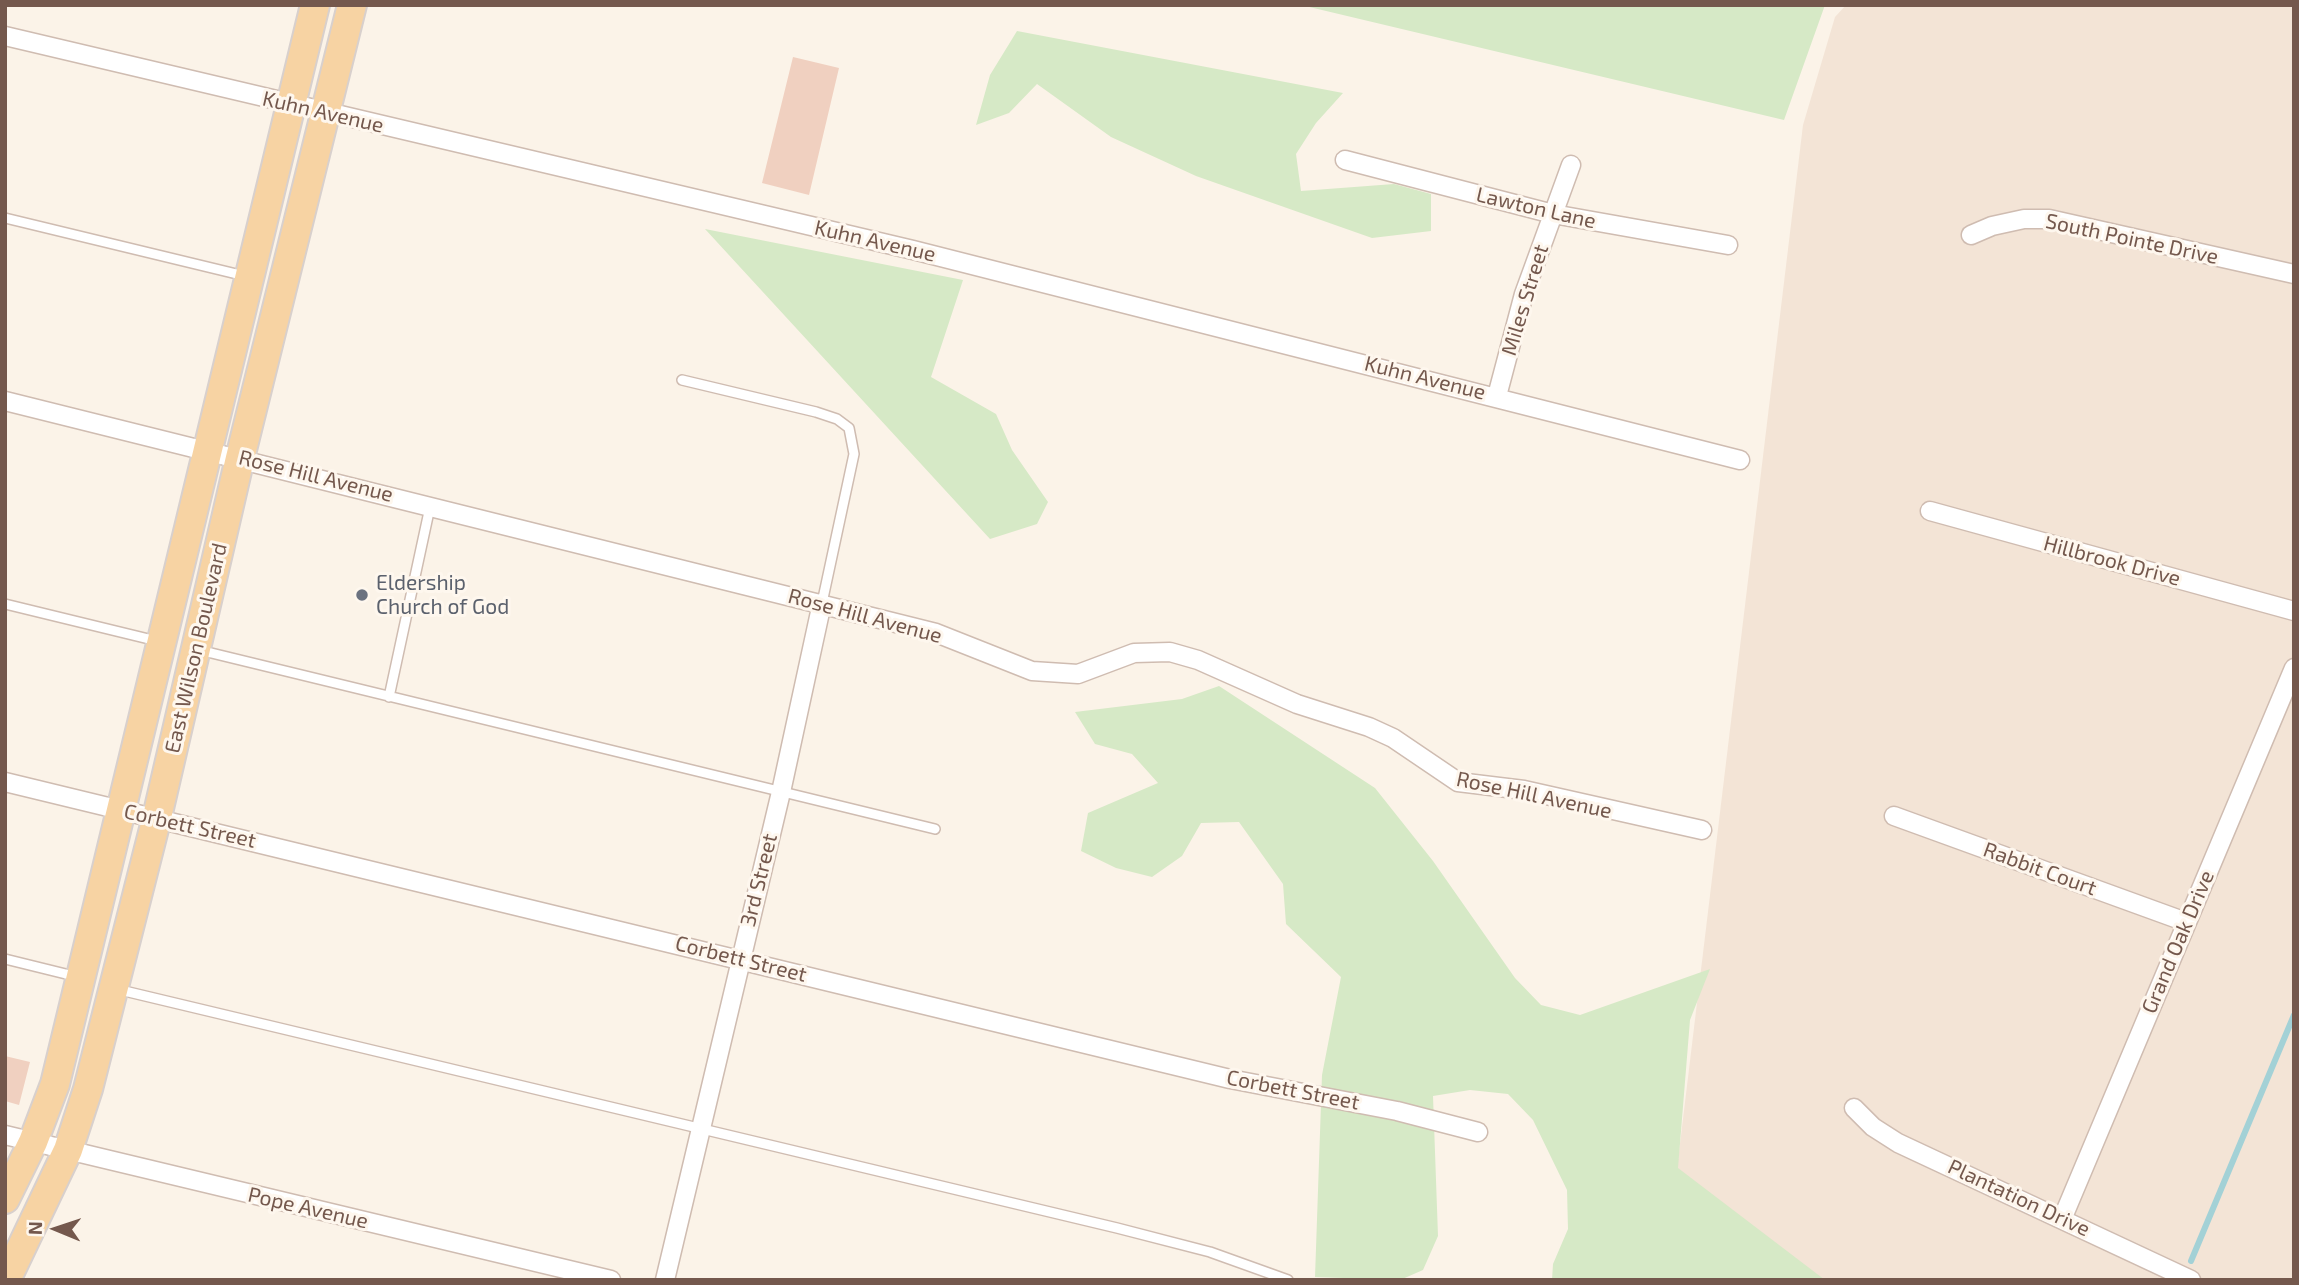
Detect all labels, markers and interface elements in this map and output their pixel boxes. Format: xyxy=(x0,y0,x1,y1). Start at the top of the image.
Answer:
street label: Kuhn Avenue xyxy=(260,86,386,138)
street label: Lawton Lane xyxy=(1474,182,1598,234)
street label: South Pointe Drive xyxy=(2043,208,2221,270)
street label: Kuhn Avenue xyxy=(812,215,938,267)
street label: Miles Street xyxy=(1496,241,1554,359)
street label: Kuhn Avenue xyxy=(1362,351,1488,405)
street label: Rose Hill Avenue xyxy=(236,445,396,507)
street label: Hillbrook Drive xyxy=(2041,531,2183,591)
street label: East Wilson Boulevard xyxy=(160,541,232,755)
place label: Eldership Church of God xyxy=(376,570,509,620)
street label: Rose Hill Avenue xyxy=(785,583,945,649)
marker: Eldership Church of God xyxy=(354,587,370,603)
street label: Rose Hill Avenue xyxy=(1454,766,1614,824)
street label: Corbett Street xyxy=(122,799,258,853)
street label: 3rd Street xyxy=(735,831,783,929)
street label: Rabbit Court xyxy=(1980,837,2100,901)
street label: Grand Oak Drive xyxy=(2137,867,2219,1017)
street label: Corbett Street xyxy=(673,930,809,988)
street label: Corbett Street xyxy=(1225,1065,1361,1115)
street label: Plantation Drive xyxy=(1944,1154,2094,1242)
street label: Pope Avenue xyxy=(245,1182,371,1234)
north arrow xyxy=(21,1194,91,1264)
text: N xyxy=(23,1221,46,1236)

